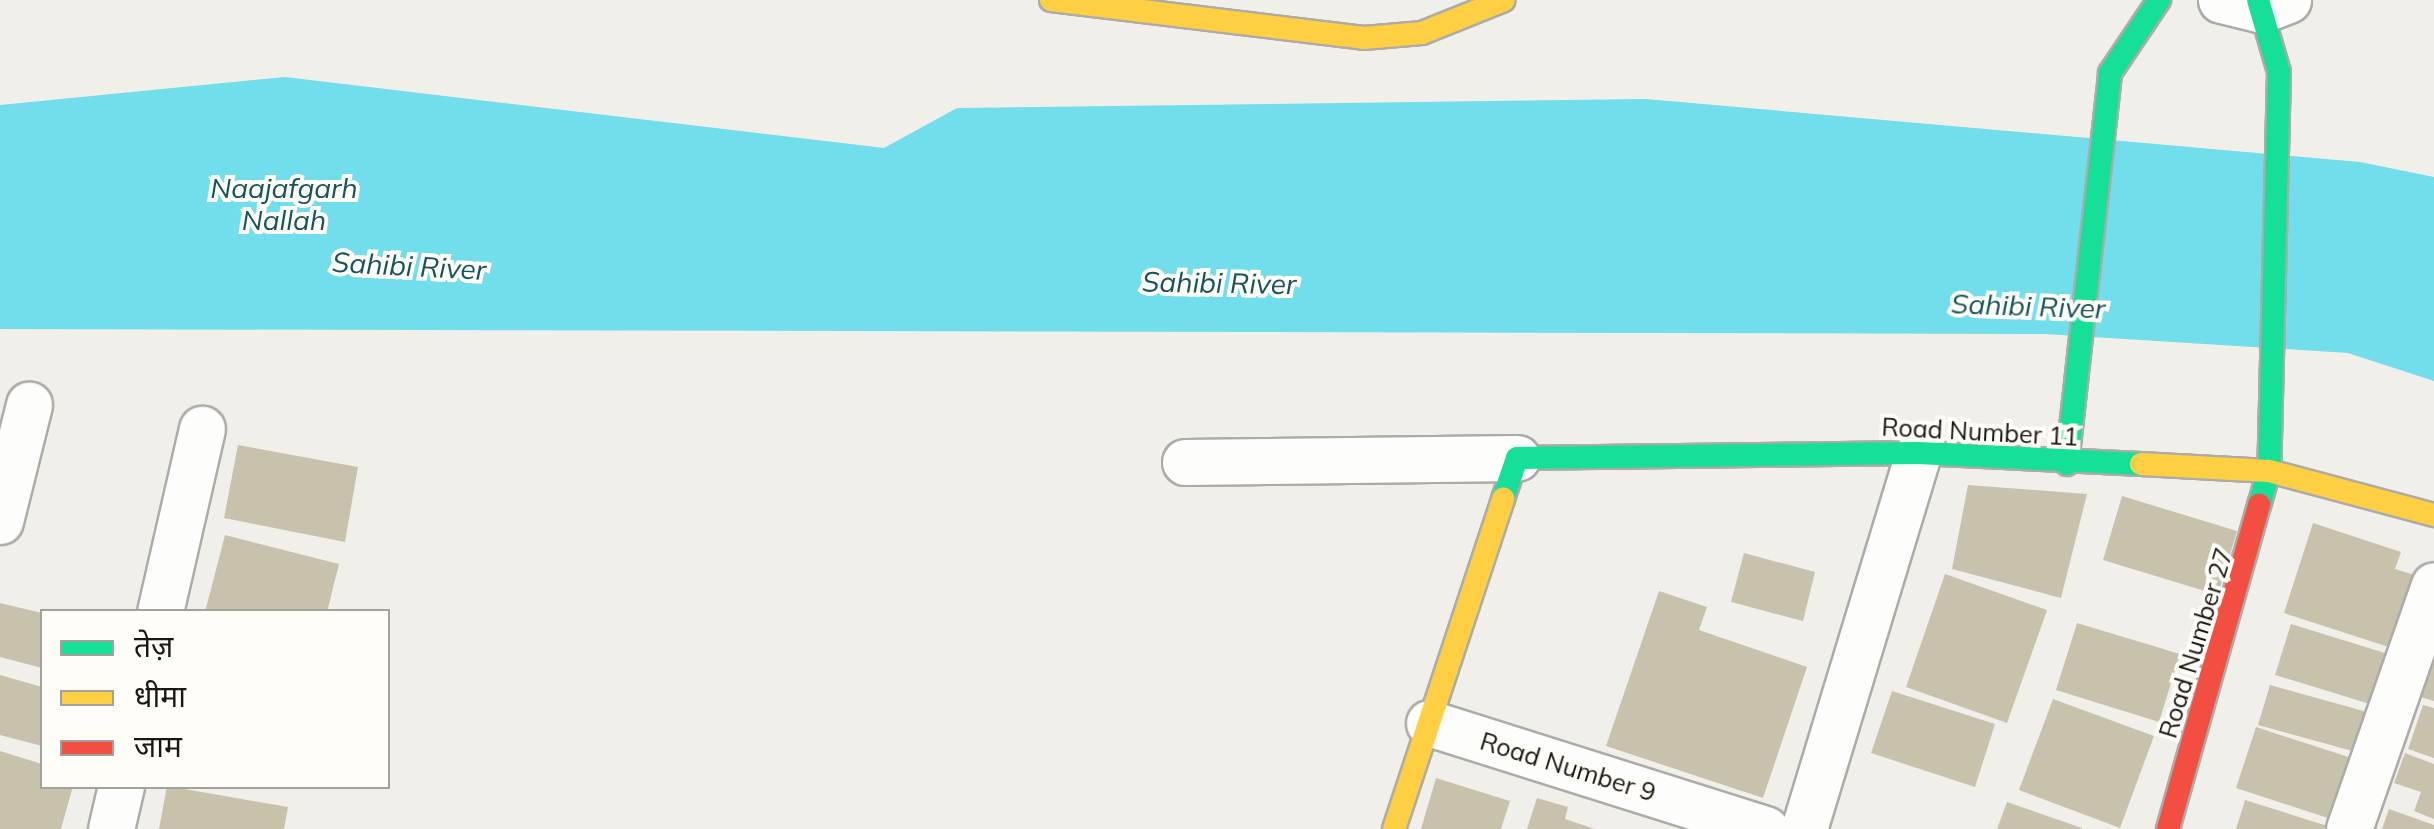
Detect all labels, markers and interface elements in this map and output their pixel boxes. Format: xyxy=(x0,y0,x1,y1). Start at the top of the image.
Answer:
water label: Naajafgarh Nallah xyxy=(210,171,358,237)
water label: Sahibi River xyxy=(331,245,487,287)
water label: Sahibi River xyxy=(1142,265,1296,301)
water label: Sahibi River xyxy=(1950,287,2106,325)
street label: Road Number 11 xyxy=(1881,412,2079,452)
street label: Road Number 27 xyxy=(2153,544,2239,742)
legend xyxy=(40,609,390,789)
text: तेज़ xyxy=(134,627,173,665)
text: धीमा xyxy=(134,677,186,715)
street label: Road Number 9 xyxy=(1477,726,1659,808)
text: जाम xyxy=(134,727,182,765)

